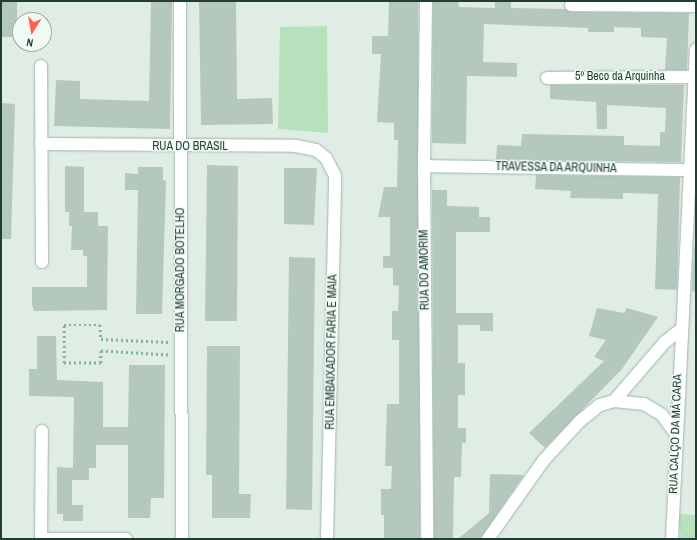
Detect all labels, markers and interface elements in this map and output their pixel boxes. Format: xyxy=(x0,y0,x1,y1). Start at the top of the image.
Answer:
north arrow xyxy=(12,12,52,52)
text: N xyxy=(25,35,34,50)
street label: 5º Beco da Arquinha xyxy=(575,70,665,84)
street label: RUA DO BRASIL xyxy=(152,140,228,154)
street label: TRAVESSA DA ARQUINHA xyxy=(494,160,618,176)
street label: RUA MORGADO BOTELHO xyxy=(174,207,188,333)
street label: RUA DO AMORIM xyxy=(417,229,433,311)
street label: RUA EMBAIXADOR FARIA E MAIA xyxy=(323,274,341,430)
street label: RUA CALÇO DA MÁ CARA xyxy=(667,373,685,495)

